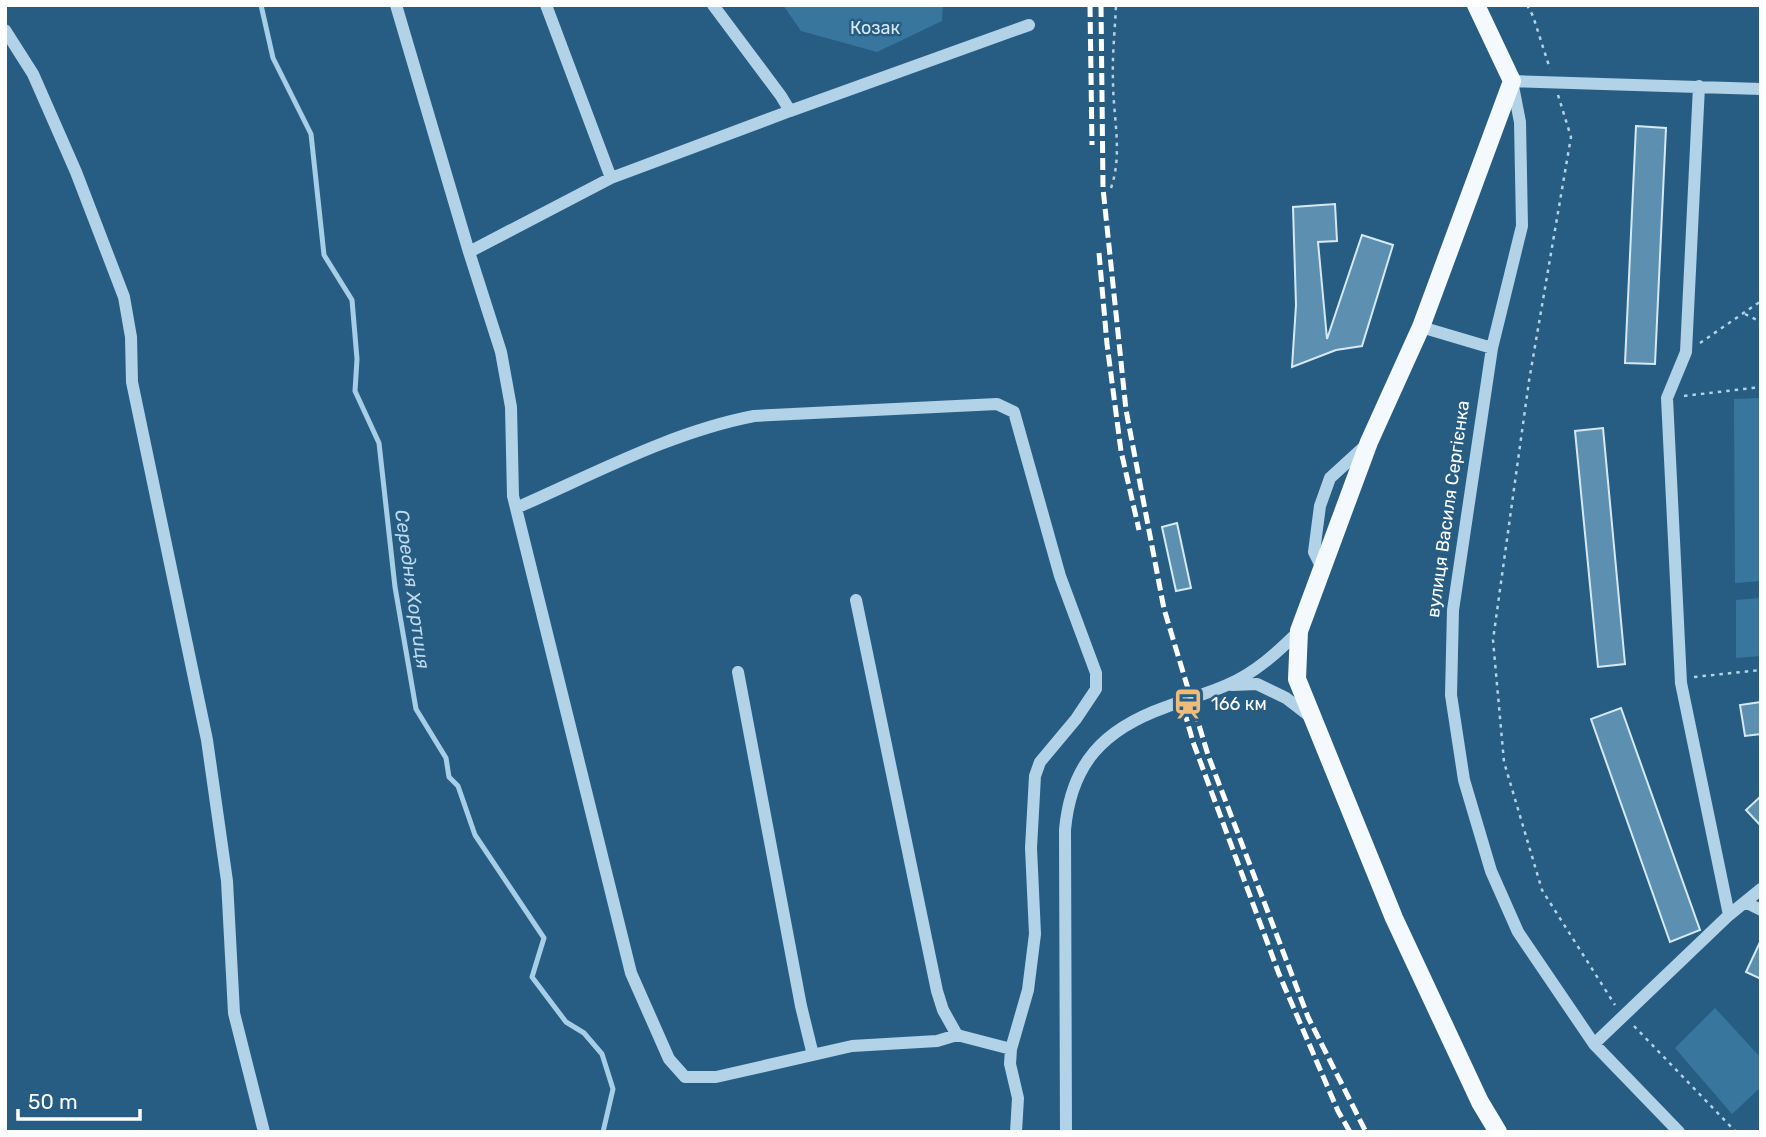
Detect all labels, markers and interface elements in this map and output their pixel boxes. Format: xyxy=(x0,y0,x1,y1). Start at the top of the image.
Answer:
park label: Козак xyxy=(850,17,900,39)
street label: вулиця Василя Сергієнка xyxy=(1422,399,1474,619)
water label: Середня Хортиця xyxy=(390,508,435,670)
station icon: 166 км xyxy=(1171,687,1205,721)
place label: 166 км xyxy=(1211,693,1267,715)
scale bar xyxy=(18,1078,140,1122)
text: 50 m xyxy=(28,1089,78,1114)

